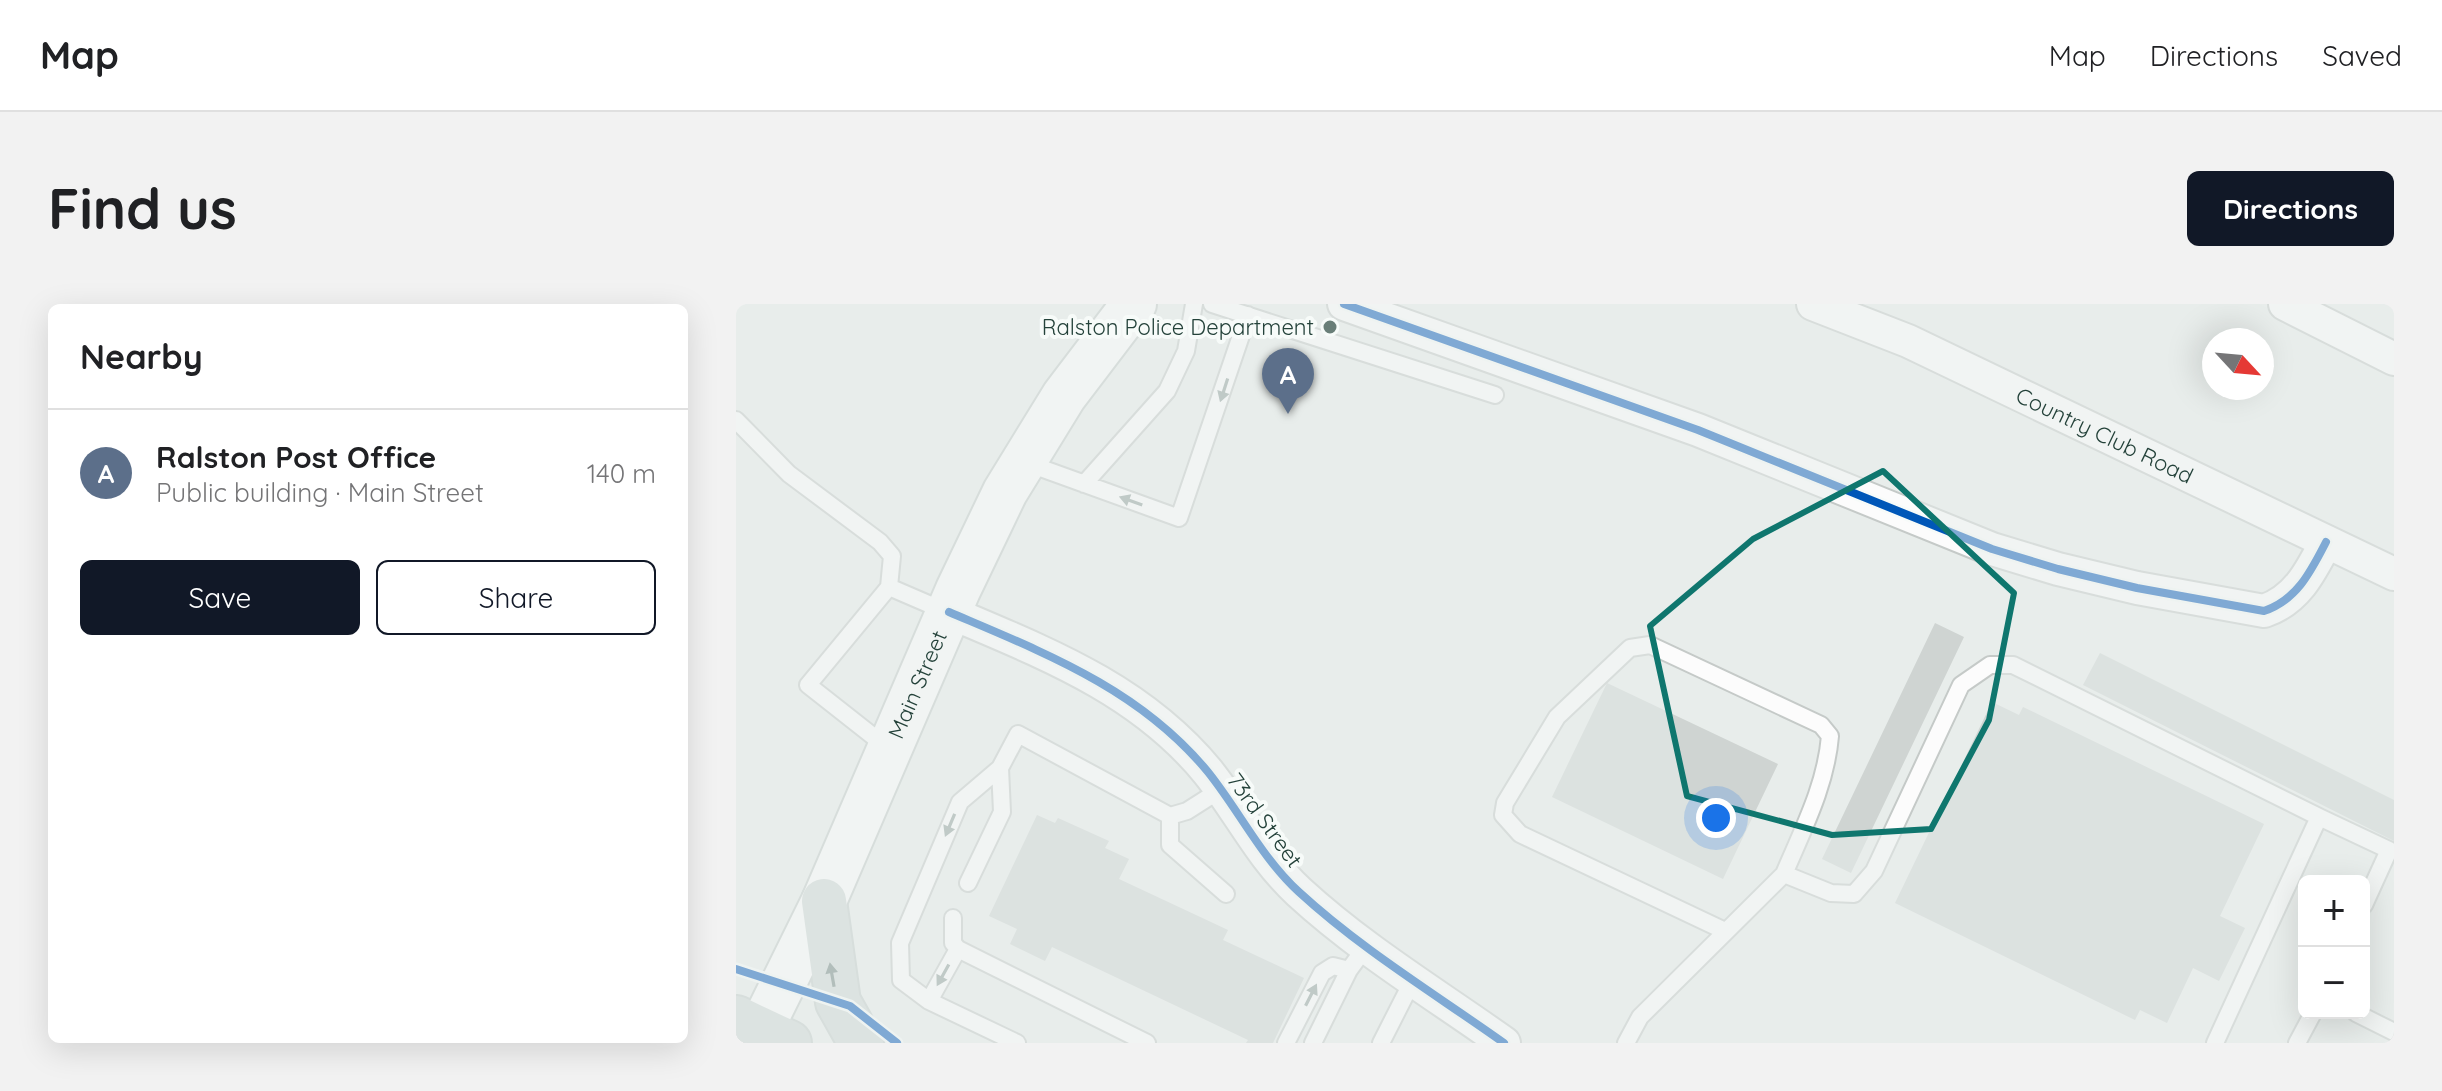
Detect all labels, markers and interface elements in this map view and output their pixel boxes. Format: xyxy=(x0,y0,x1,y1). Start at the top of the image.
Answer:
text: Map xyxy=(40,31,119,79)
text: Map xyxy=(2049,38,2106,73)
text: Directions xyxy=(2150,38,2278,73)
text: Saved xyxy=(2322,38,2402,73)
button: Directions xyxy=(2187,171,2394,246)
text: Find us xyxy=(48,173,237,243)
place label: Ralston Police Department xyxy=(1042,313,1314,341)
marker: Ralston Police Department xyxy=(1321,318,1339,336)
north arrow xyxy=(2202,328,2274,400)
text: Nearby xyxy=(80,335,203,378)
pin: A xyxy=(1262,348,1314,414)
one-way arrow xyxy=(1217,378,1230,402)
street label: Country Club Road xyxy=(2011,381,2198,490)
text: Ralston Post Office xyxy=(156,438,436,476)
text: A xyxy=(98,457,114,490)
text: 140 m xyxy=(587,457,656,490)
text: Public building · Main Street xyxy=(156,476,484,509)
one-way arrow xyxy=(1119,494,1143,507)
button: Save xyxy=(80,560,360,635)
button: Share xyxy=(376,560,656,635)
street label: Main Street xyxy=(882,626,953,743)
street label: 73rd Street xyxy=(1221,767,1309,873)
your location xyxy=(1696,798,1736,838)
one-way arrow xyxy=(943,813,956,837)
map controls xyxy=(2298,875,2370,1019)
button: + xyxy=(2298,875,2370,947)
button: − xyxy=(2298,947,2370,1019)
one-way arrow xyxy=(826,963,838,988)
one-way arrow xyxy=(937,964,950,987)
one-way arrow xyxy=(1303,984,1317,1006)

